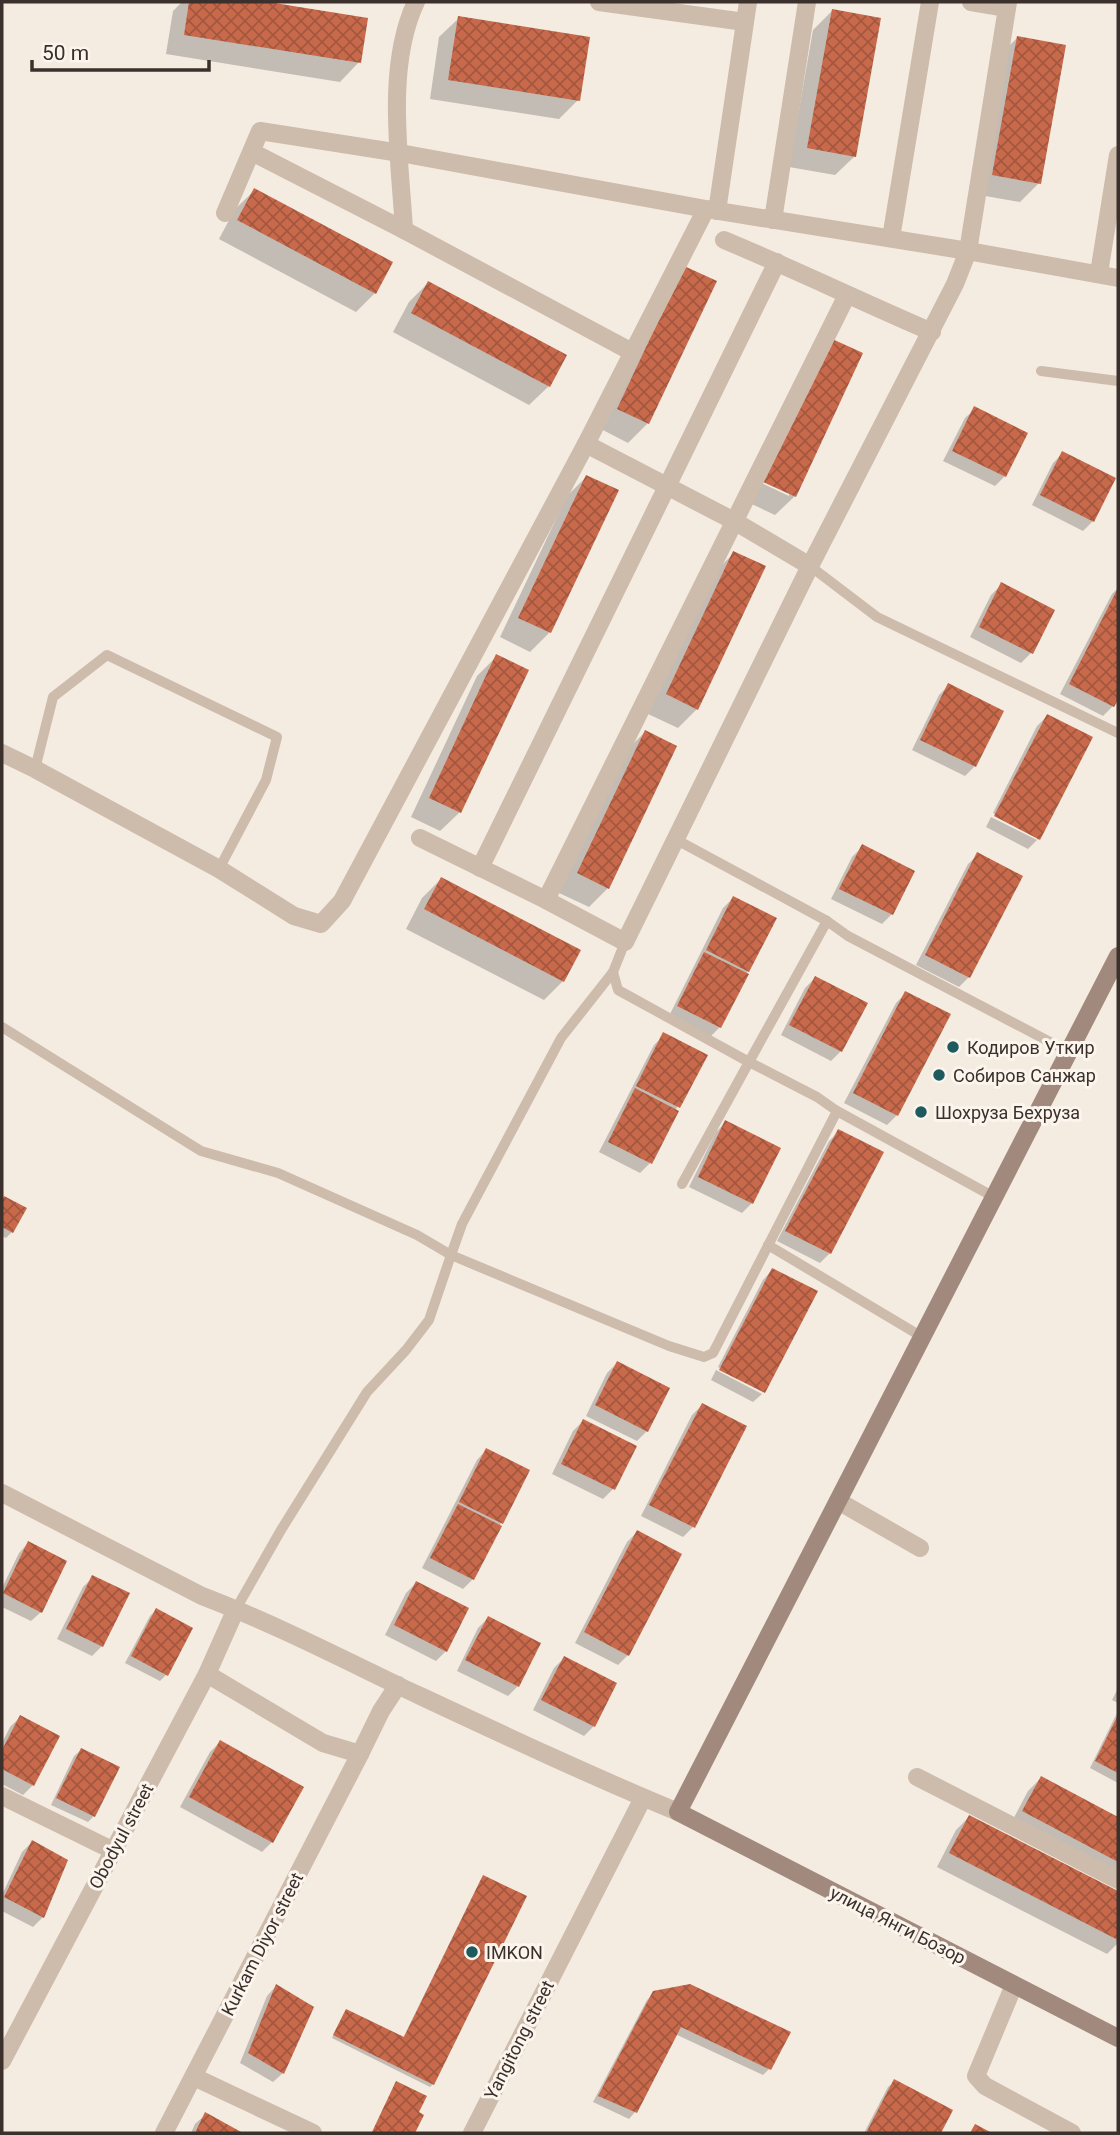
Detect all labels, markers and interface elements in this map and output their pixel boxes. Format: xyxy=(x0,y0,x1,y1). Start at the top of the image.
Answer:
scale bar xyxy=(32,28,208,72)
text: 50 m xyxy=(42,41,89,65)
place label: Кодиров Уткир xyxy=(967,1037,1095,1058)
marker: Кодиров Уткир xyxy=(945,1039,961,1055)
place label: Собиров Санжар xyxy=(953,1065,1096,1086)
marker: Собиров Санжар xyxy=(931,1067,947,1083)
place label: Шохруза Бехруза xyxy=(935,1102,1080,1123)
marker: Шохруза Бехруза xyxy=(913,1104,929,1120)
street label: Obodyul street xyxy=(84,1780,158,1892)
street label: Kurkam Diyor street xyxy=(217,1869,307,2019)
street label: улица Янги Бозор xyxy=(827,1882,969,1968)
place label: IMKON xyxy=(486,1942,543,1963)
marker: IMKON xyxy=(464,1944,480,1960)
street label: Yangitong street xyxy=(480,1977,558,2103)

